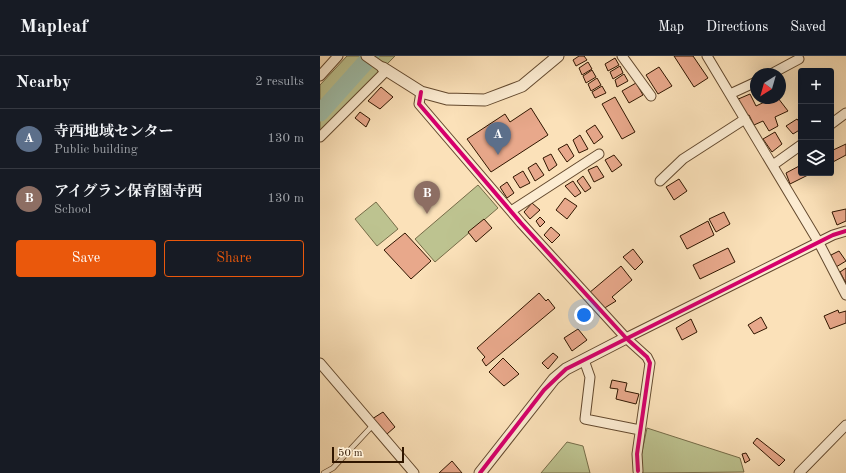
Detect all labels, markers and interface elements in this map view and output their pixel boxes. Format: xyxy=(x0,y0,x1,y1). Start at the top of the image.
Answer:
text: Mapleaf xyxy=(20,18,88,37)
text: Map xyxy=(658,20,684,34)
text: Directions xyxy=(706,20,768,34)
text: Saved xyxy=(790,20,826,34)
north arrow xyxy=(750,68,786,104)
map controls xyxy=(798,68,834,176)
button: + xyxy=(798,68,834,104)
text: Nearby xyxy=(16,74,71,91)
text: 2 results xyxy=(255,75,304,88)
button: − xyxy=(798,104,834,140)
pin: A xyxy=(485,122,511,155)
text: 寺西地域センター xyxy=(54,125,173,140)
text: A xyxy=(24,132,34,145)
text: 130 m xyxy=(267,132,304,145)
button: layers xyxy=(798,140,834,176)
text: Public building xyxy=(54,143,138,156)
pin: B xyxy=(414,181,440,214)
text: アイグラン保育園寺西 xyxy=(54,185,202,200)
text: B xyxy=(24,192,34,205)
text: 130 m xyxy=(267,192,304,205)
text: School xyxy=(54,203,91,216)
button: Save xyxy=(16,240,156,277)
button: Share xyxy=(164,240,304,277)
your location xyxy=(574,305,594,325)
scale bar xyxy=(332,445,404,464)
text: 50 m xyxy=(338,448,363,459)

